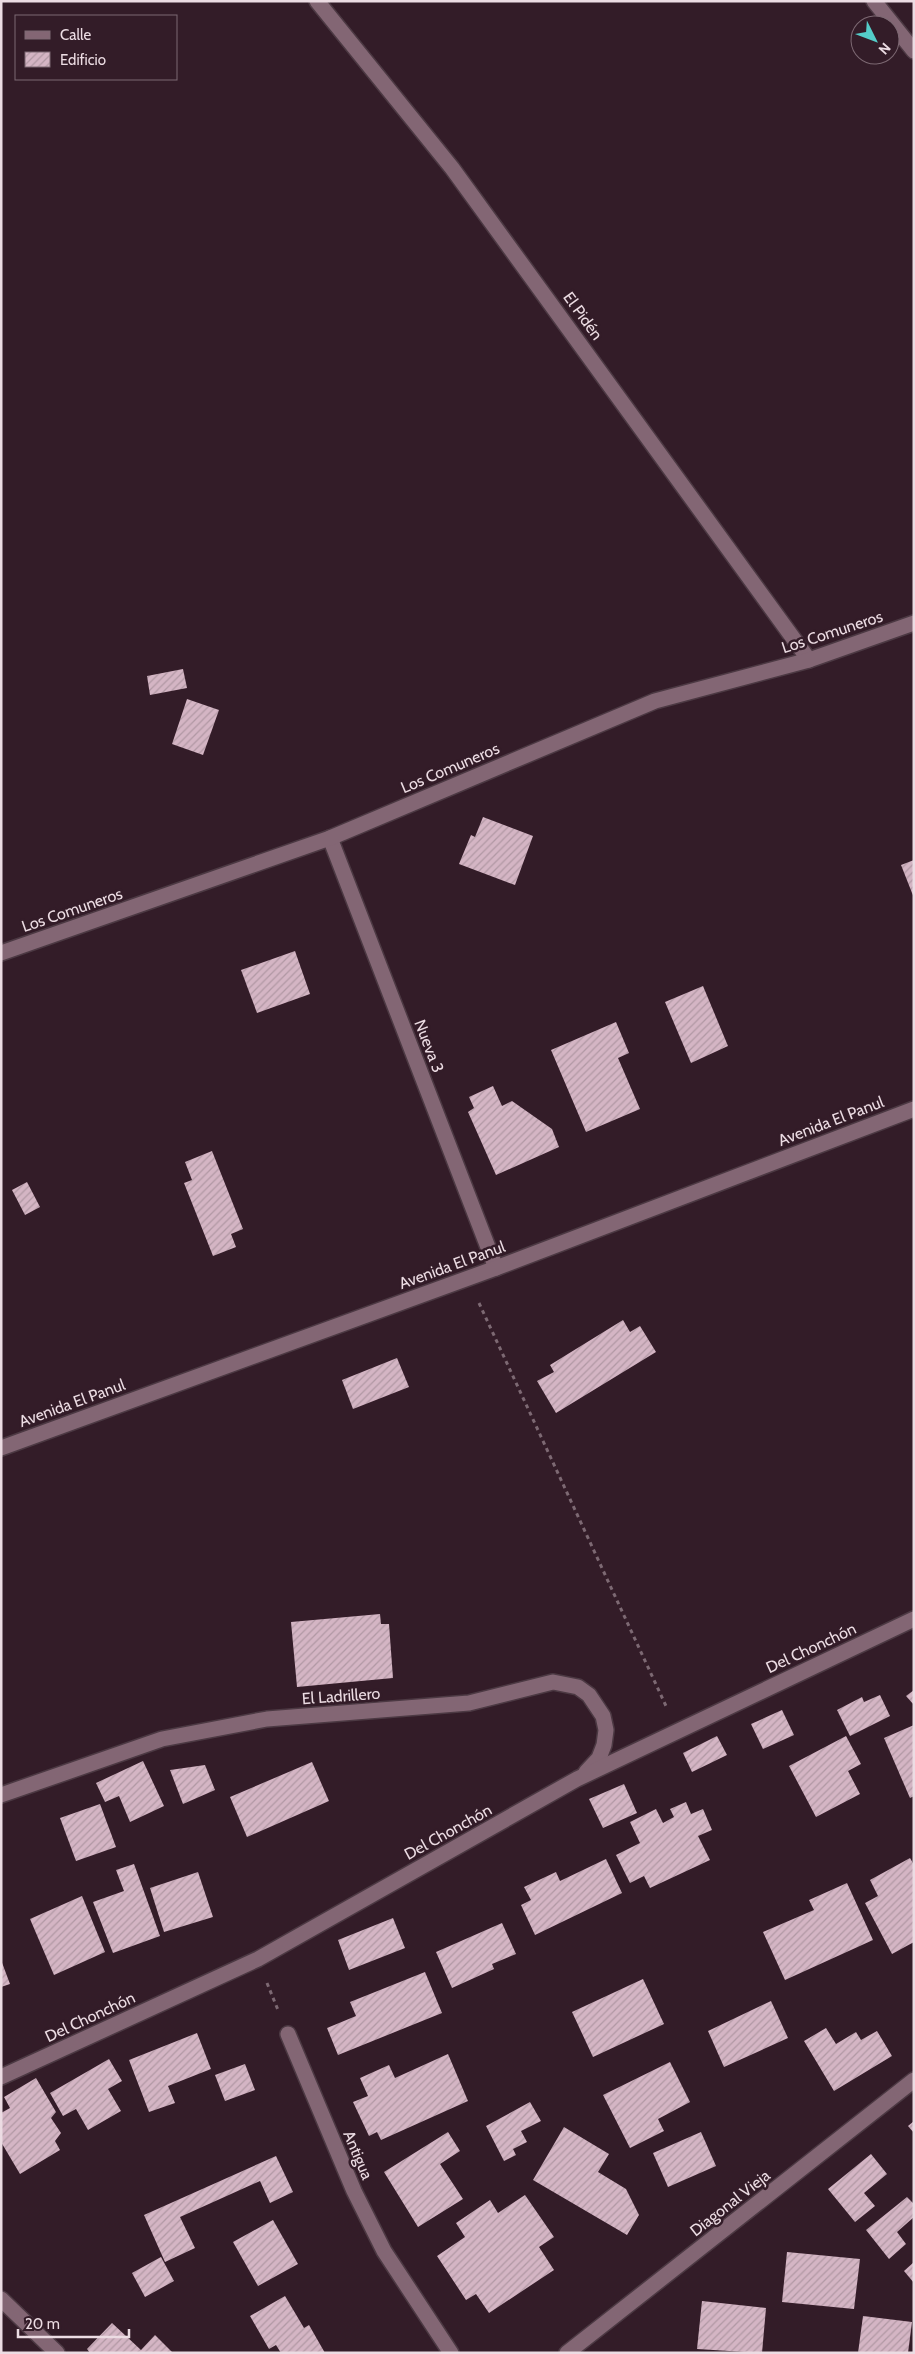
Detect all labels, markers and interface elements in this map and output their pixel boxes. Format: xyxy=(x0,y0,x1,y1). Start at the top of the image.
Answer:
legend xyxy=(15,15,178,80)
north arrow xyxy=(850,15,900,65)
text: Calle xyxy=(60,26,91,44)
text: N xyxy=(875,39,895,58)
text: Edificio xyxy=(60,51,106,69)
street label: El Pidén xyxy=(559,288,607,344)
street label: Los Comuneros xyxy=(779,607,885,657)
street label: Los Comuneros xyxy=(398,739,502,797)
street label: Los Comuneros xyxy=(19,884,125,936)
street label: Nueva 3 xyxy=(410,1017,448,1075)
street label: Avenida El Panul xyxy=(775,1092,887,1150)
street label: Avenida El Panul xyxy=(396,1237,508,1293)
street label: Avenida El Panul xyxy=(16,1375,128,1431)
street label: Del Chonchón xyxy=(763,1619,859,1677)
street label: El Ladrillero xyxy=(301,1684,381,1708)
street label: Del Chonchón xyxy=(401,1800,495,1864)
street label: Del Chonchón xyxy=(42,1988,138,2046)
street label: Antigua xyxy=(339,2128,377,2183)
street label: Diagonal Vieja xyxy=(686,2166,774,2240)
scale bar xyxy=(18,2306,129,2338)
text: 20 m xyxy=(25,2315,60,2333)

